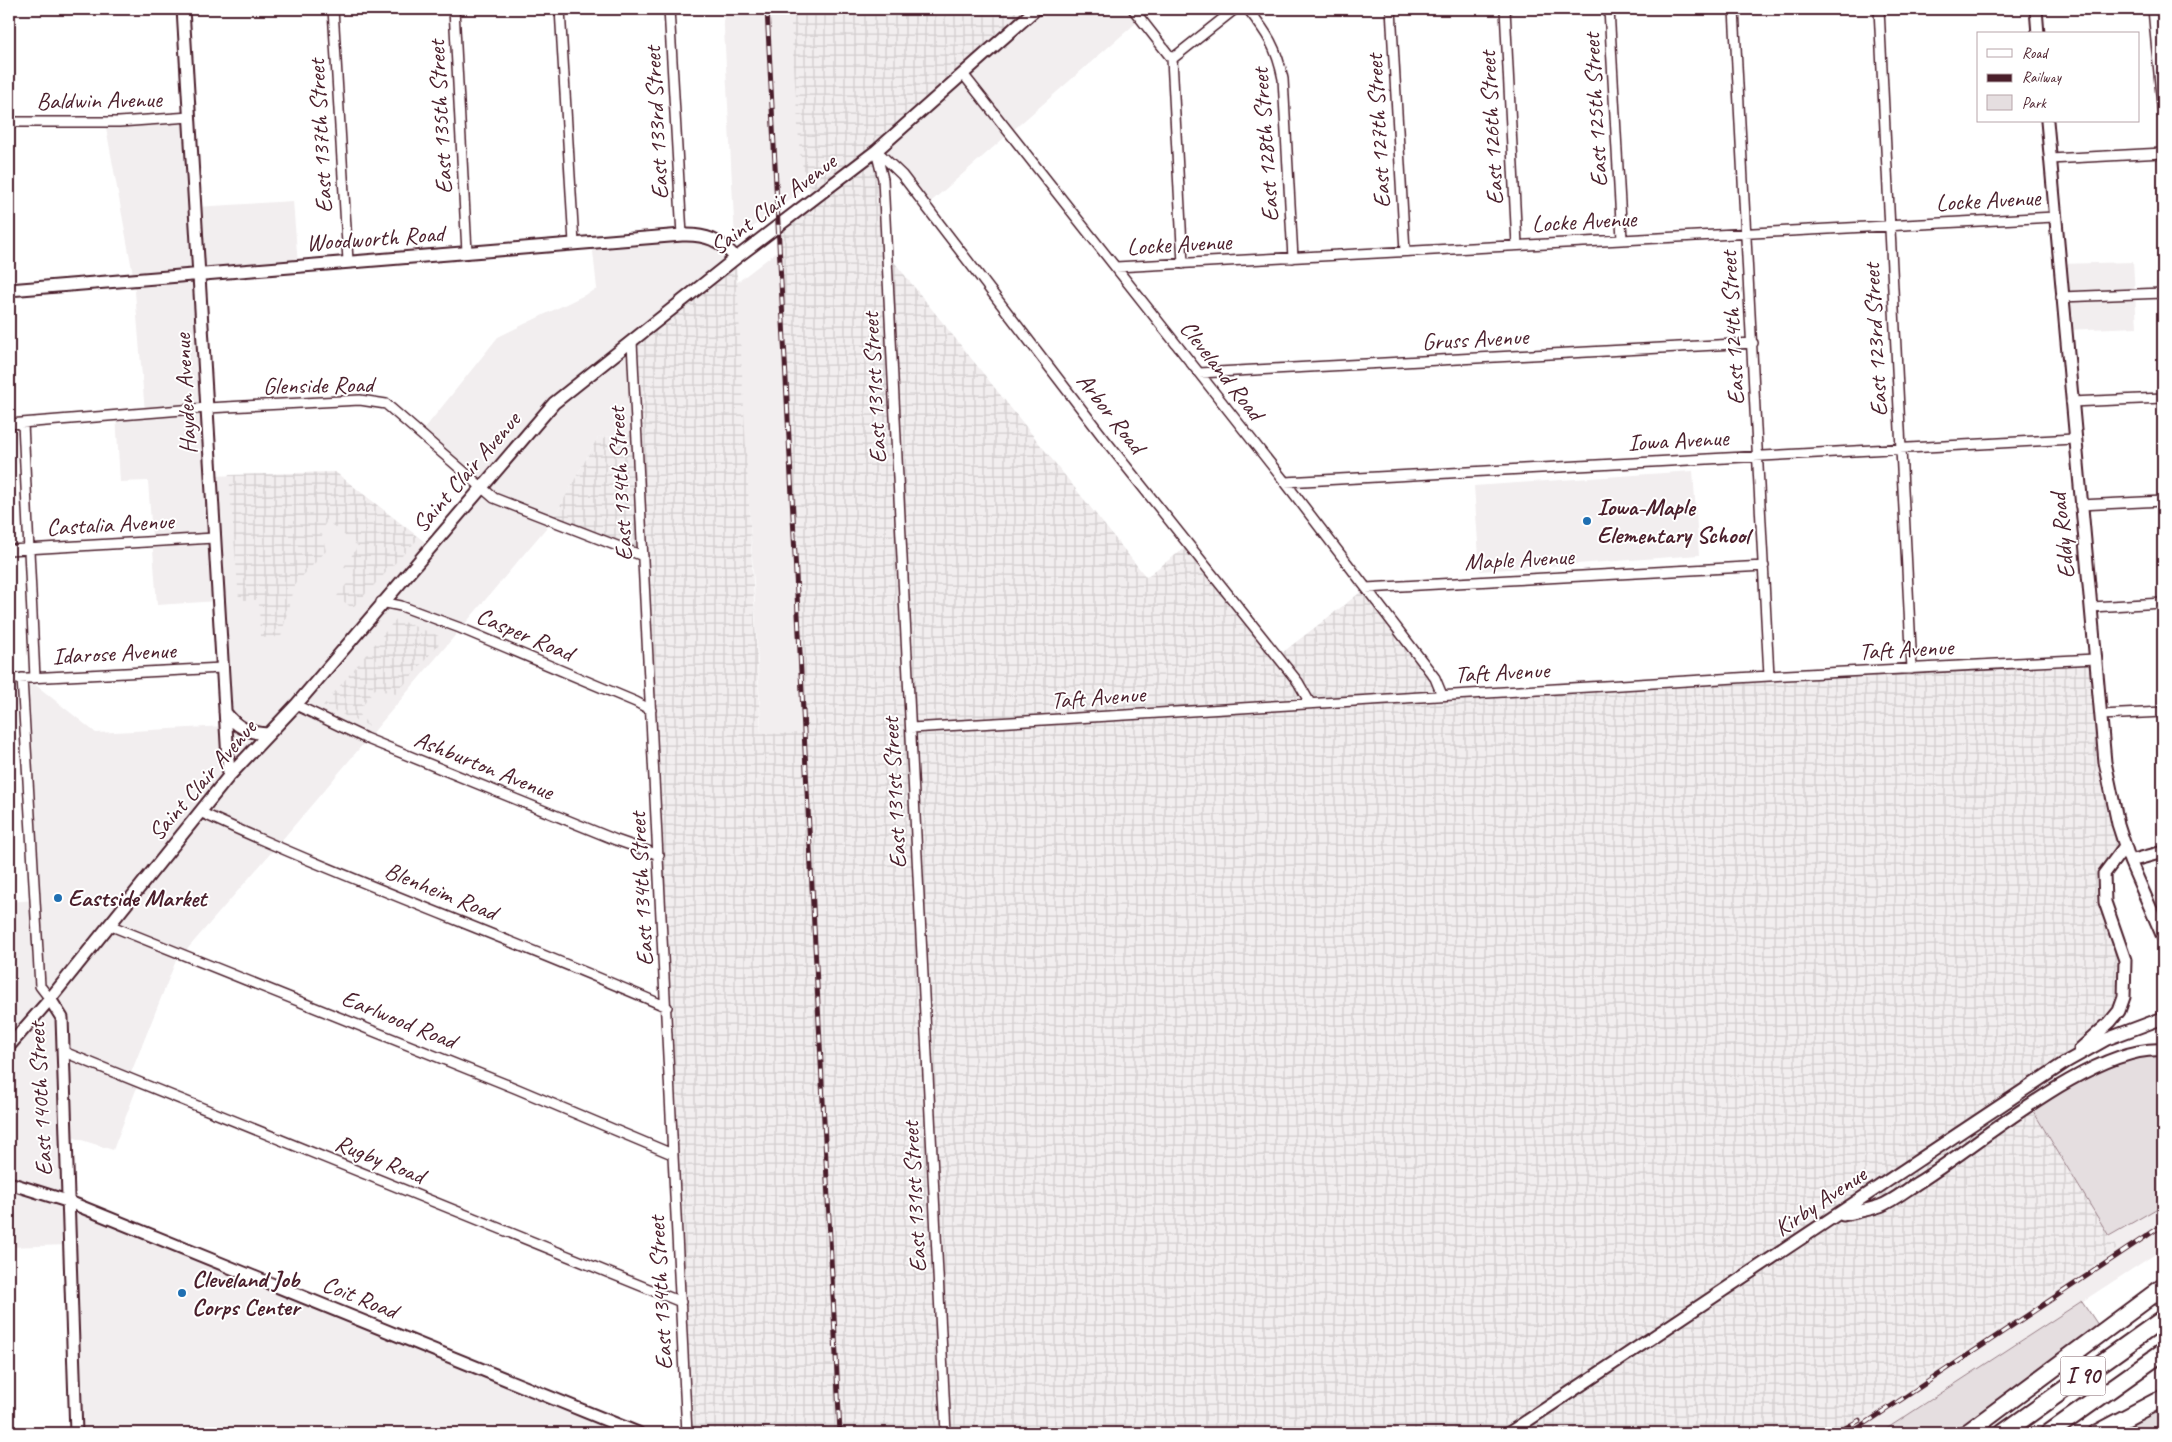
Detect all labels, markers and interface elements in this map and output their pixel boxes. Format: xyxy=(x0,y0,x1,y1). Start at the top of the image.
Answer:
street label: East 125th Street xyxy=(1576,30,1614,188)
legend xyxy=(1977,32,2140,122)
street label: East 135th Street xyxy=(421,37,459,195)
street label: East 133rd Street xyxy=(637,44,675,200)
text: Road xyxy=(2022,44,2049,63)
street label: East 126th Street xyxy=(1472,48,1510,206)
street label: East 127th Street xyxy=(1359,51,1397,209)
street label: East 137th Street xyxy=(301,56,339,214)
street label: East 128th Street xyxy=(1245,65,1285,223)
text: Railway xyxy=(2022,68,2063,87)
street label: Baldwin Avenue xyxy=(36,84,164,116)
text: Park xyxy=(2022,94,2047,113)
street label: Saint Clair Avenue xyxy=(704,145,844,261)
street label: Locke Avenue xyxy=(1935,182,2043,218)
street label: Locke Avenue xyxy=(1531,203,1639,239)
street label: Woodworth Road xyxy=(305,218,448,258)
street label: Locke Avenue xyxy=(1126,226,1234,262)
street label: East 124th Street xyxy=(1713,248,1751,406)
street label: East 123rd Street xyxy=(1856,261,1894,417)
street label: East 131st Street xyxy=(855,310,893,464)
street label: Cleveland Road xyxy=(1173,314,1273,429)
street label: Gruss Avenue xyxy=(1421,321,1531,357)
street label: Hayden Avenue xyxy=(167,331,203,455)
street label: Arbor Road xyxy=(1070,367,1154,462)
street label: Glenside Road xyxy=(263,369,377,401)
street label: Saint Clair Avenue xyxy=(405,404,528,539)
street label: East 134th Street xyxy=(601,404,639,562)
street label: Iowa Avenue xyxy=(1627,422,1731,458)
street label: Eddy Road xyxy=(2042,488,2081,580)
place label: Iowa-Maple Elementary School xyxy=(1597,492,1754,550)
street label: Castalia Avenue xyxy=(46,506,177,542)
marker: Iowa-Maple Elementary School xyxy=(1581,515,1593,527)
street label: Maple Avenue xyxy=(1464,541,1577,577)
street label: Casper Road xyxy=(472,600,581,669)
street label: Taft Avenue xyxy=(1858,631,1956,666)
street label: Idarose Avenue xyxy=(52,635,179,671)
street label: Taft Avenue xyxy=(1454,654,1552,689)
street label: Taft Avenue xyxy=(1050,679,1148,715)
street label: Saint Clair Avenue xyxy=(141,712,264,847)
street label: East 131st Street xyxy=(875,715,913,869)
street label: Ashburton Avenue xyxy=(410,724,560,807)
street label: East 134th Street xyxy=(622,809,660,967)
street label: Blenheim Road xyxy=(381,855,505,928)
place label: Eastside Market xyxy=(68,883,209,913)
marker: Eastside Market xyxy=(52,892,64,904)
street label: Earlwood Road xyxy=(337,982,464,1057)
street label: East 140th Street xyxy=(21,1019,59,1177)
street label: East 131st Street xyxy=(895,1119,933,1273)
street label: Rugby Road xyxy=(331,1128,432,1192)
street label: Kirby Avenue xyxy=(1768,1158,1874,1243)
street label: East 134th Street xyxy=(641,1213,679,1371)
place label: Cleveland Job Corps Center xyxy=(192,1264,302,1322)
street label: Coit Road xyxy=(318,1268,405,1327)
marker: Cleveland Job Corps Center xyxy=(176,1287,188,1299)
road number: I 90 xyxy=(2060,1356,2106,1395)

